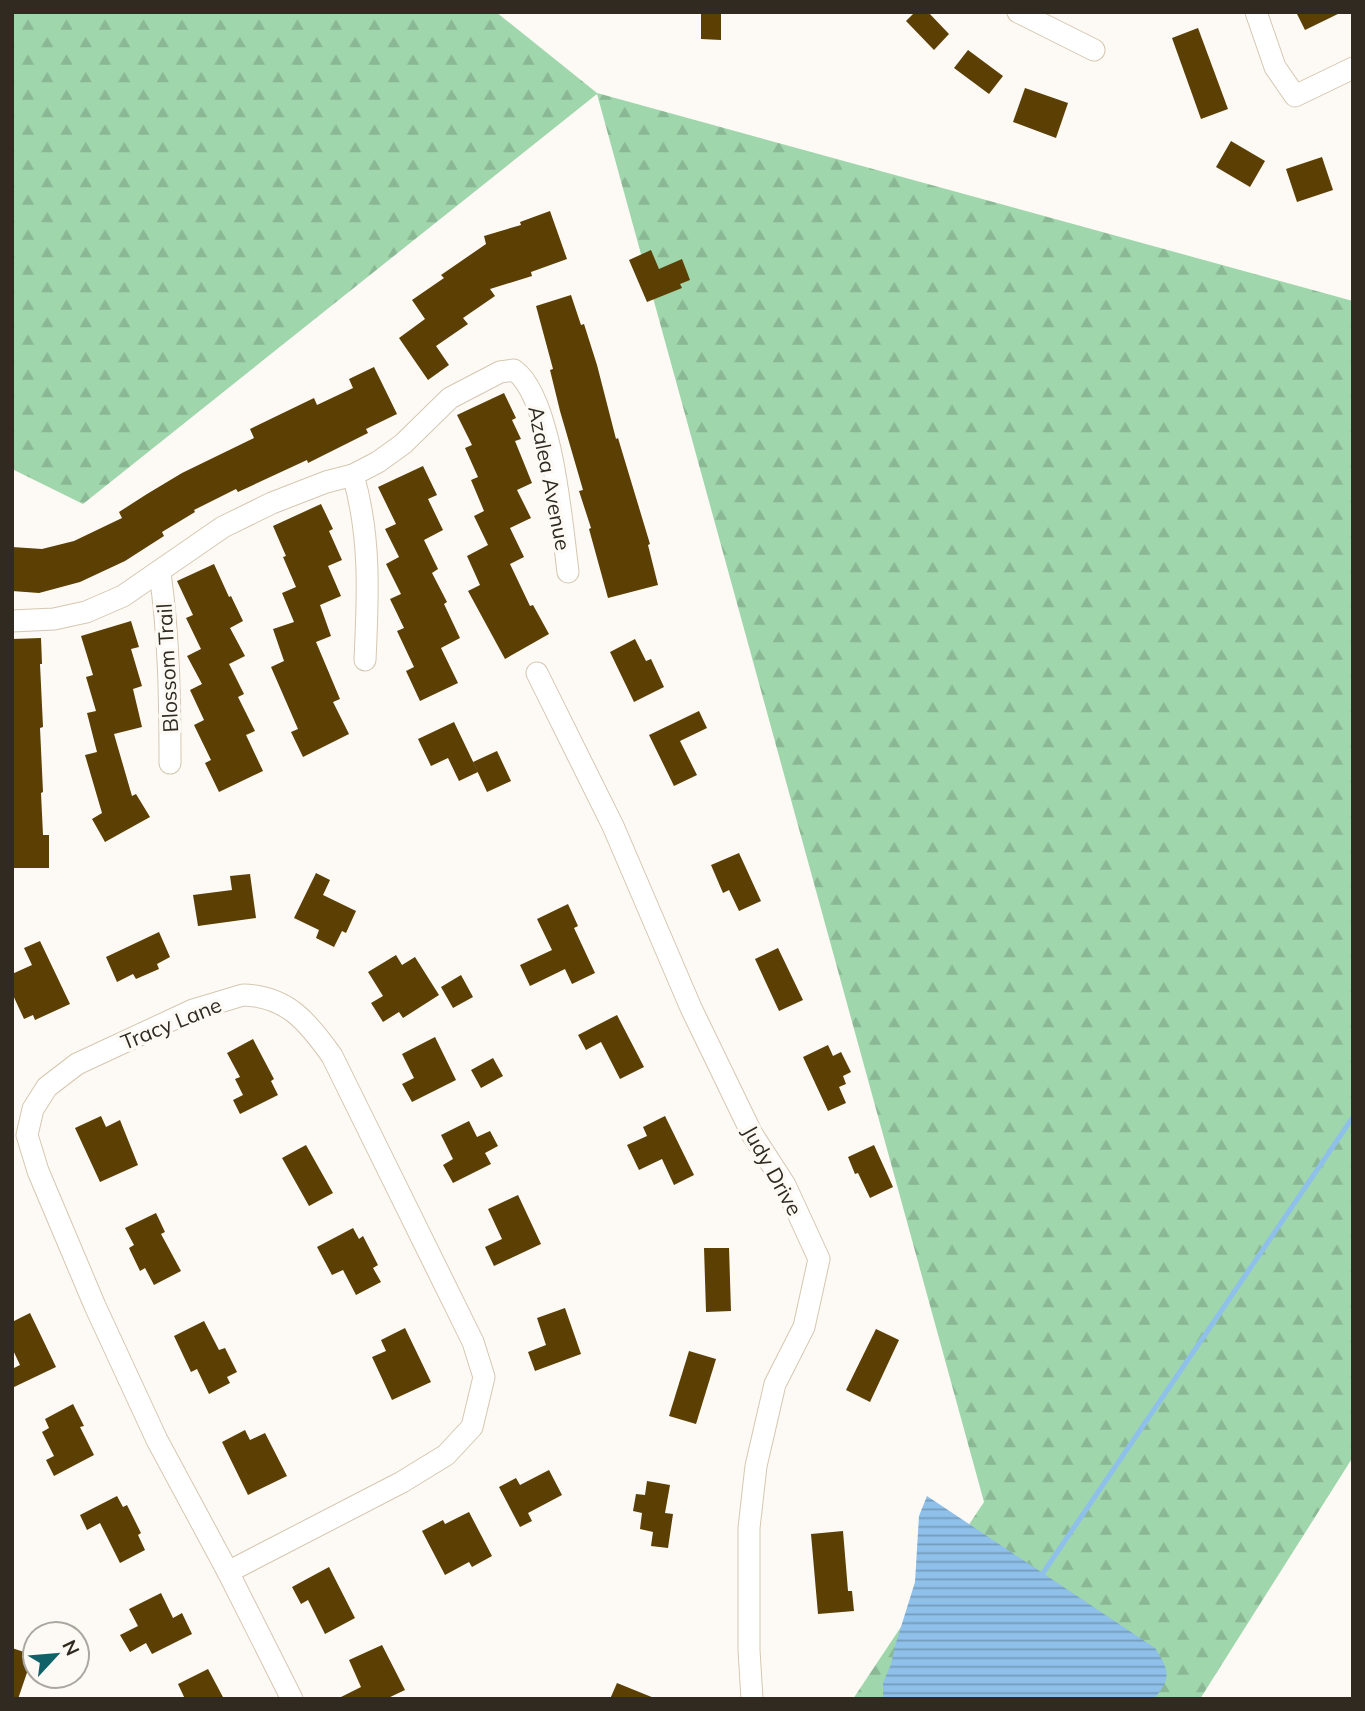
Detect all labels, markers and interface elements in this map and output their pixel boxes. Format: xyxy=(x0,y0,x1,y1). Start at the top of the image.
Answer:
street label: Azalea Avenue xyxy=(523,404,577,552)
street label: Blossom Trail xyxy=(151,603,183,733)
street label: Tracy Lane xyxy=(117,991,225,1055)
street label: Judy Drive xyxy=(738,1120,808,1220)
north arrow xyxy=(21,1620,91,1690)
text: N xyxy=(57,1636,85,1659)

